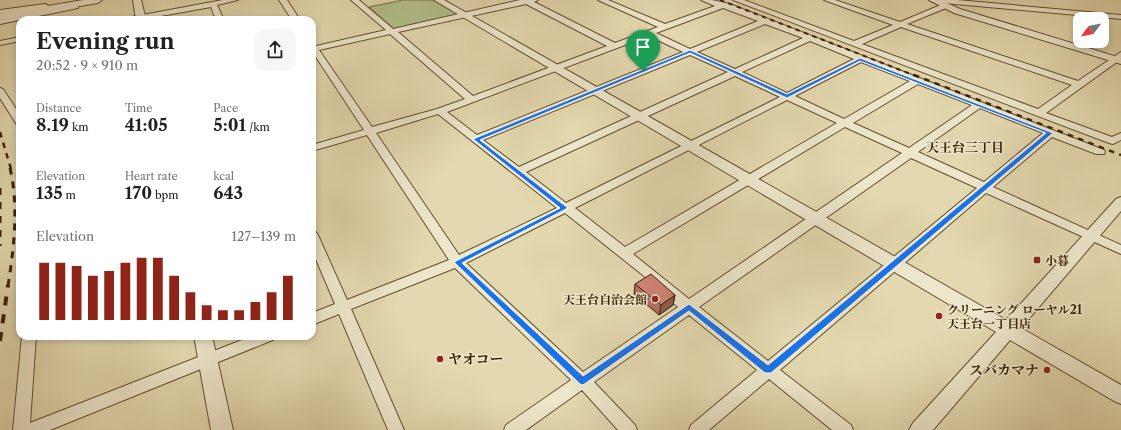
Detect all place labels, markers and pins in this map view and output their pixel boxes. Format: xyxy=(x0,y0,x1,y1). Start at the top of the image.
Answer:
pin xyxy=(626,30,660,71)
place label: 小暮 xyxy=(1045,253,1069,268)
marker: 小暮 xyxy=(1032,255,1042,265)
place label: 天王台自治会館 xyxy=(563,292,647,307)
marker: 天王台自治会館 xyxy=(650,294,660,304)
place label: クリーニング ローヤル21 天王台一丁目店 xyxy=(947,302,1083,331)
marker: クリーニング ローヤル21 天王台一丁目店 xyxy=(934,311,944,321)
place label: ヤオコー xyxy=(448,350,503,368)
marker: ヤオコー xyxy=(435,354,445,364)
place label: スバカマナ xyxy=(969,361,1039,379)
marker: スバカマナ xyxy=(1042,365,1052,375)

